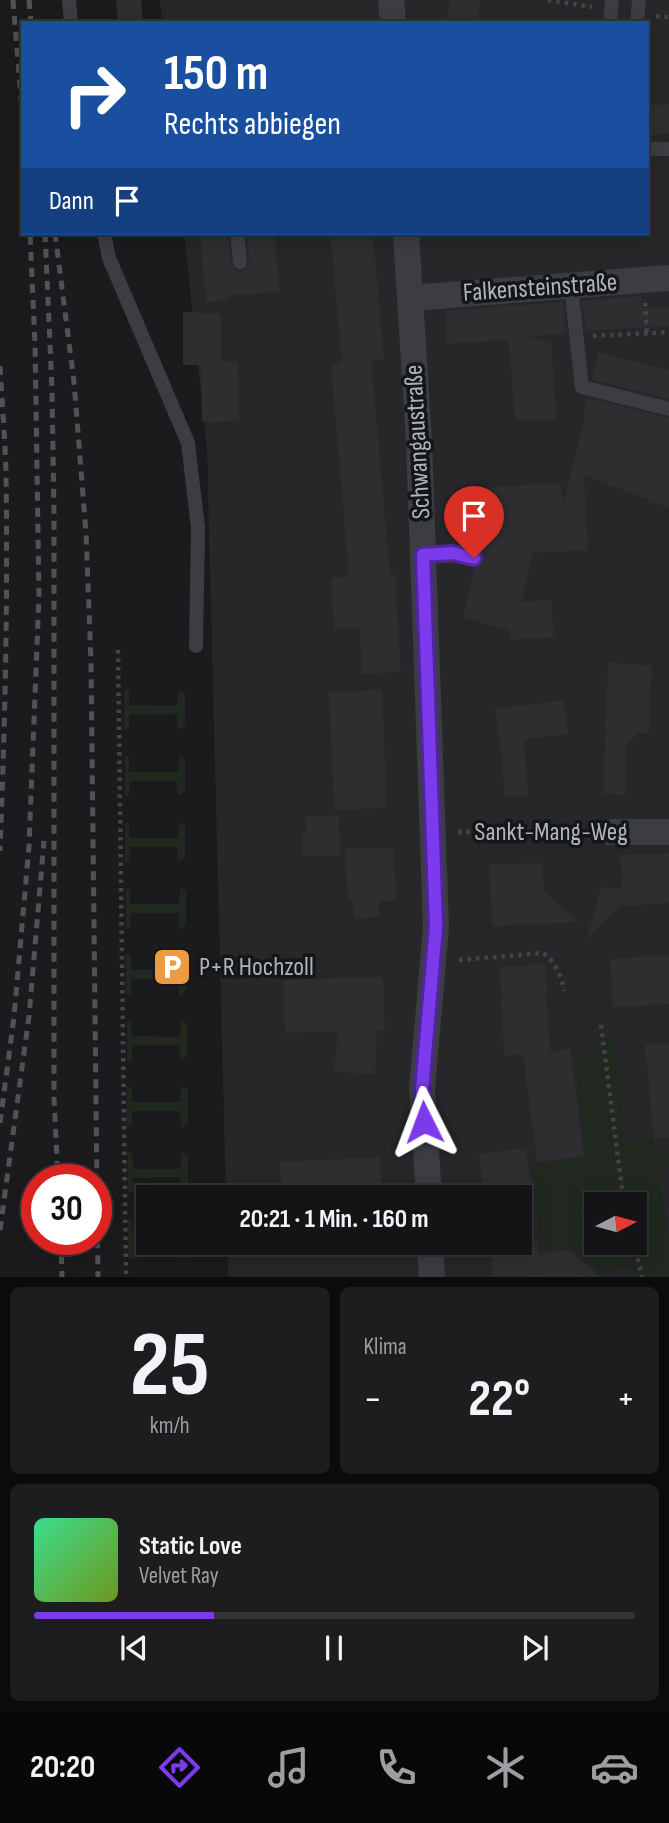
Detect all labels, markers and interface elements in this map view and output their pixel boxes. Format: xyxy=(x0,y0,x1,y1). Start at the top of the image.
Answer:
text: 150 m xyxy=(164,45,268,104)
icon: right xyxy=(49,49,140,140)
text: Rechts abbiegen xyxy=(164,105,341,144)
icon: arrive xyxy=(108,182,146,220)
text: Dann xyxy=(49,186,94,217)
street label: Falkensteinstraße xyxy=(462,267,618,309)
street label: Schwangaustraße xyxy=(398,364,438,520)
pin xyxy=(444,486,504,558)
icon: arrive xyxy=(455,497,493,535)
street label: Sankt-Mang-Weg xyxy=(474,817,628,848)
parking icon: P+R Hochzoll xyxy=(151,946,193,988)
place label: P+R Hochzoll xyxy=(199,952,314,983)
position arrow xyxy=(387,1085,461,1159)
speed limit sign: 30 xyxy=(21,1164,112,1255)
north arrow xyxy=(584,1192,648,1255)
map controls xyxy=(584,1192,647,1255)
text: 20:21 · 1 Min. · 160 m xyxy=(239,1204,429,1235)
text: 25 xyxy=(130,1312,210,1421)
text: Klima xyxy=(364,1333,407,1361)
text: 22° xyxy=(468,1368,530,1431)
text: − xyxy=(364,1377,382,1422)
text: + xyxy=(616,1377,635,1422)
text: km/h xyxy=(150,1412,190,1440)
text: Static Love xyxy=(139,1531,242,1562)
text: Velvet Ray xyxy=(139,1562,219,1590)
icon: previous xyxy=(115,1629,153,1667)
icon: pause xyxy=(315,1629,353,1667)
icon: next xyxy=(516,1629,554,1667)
icon: directions xyxy=(155,1743,204,1792)
icon: music xyxy=(264,1743,313,1792)
icon: phone xyxy=(372,1743,421,1792)
icon: climate xyxy=(481,1743,530,1792)
icon: car xyxy=(590,1743,639,1792)
text: 20:20 xyxy=(30,1748,95,1787)

